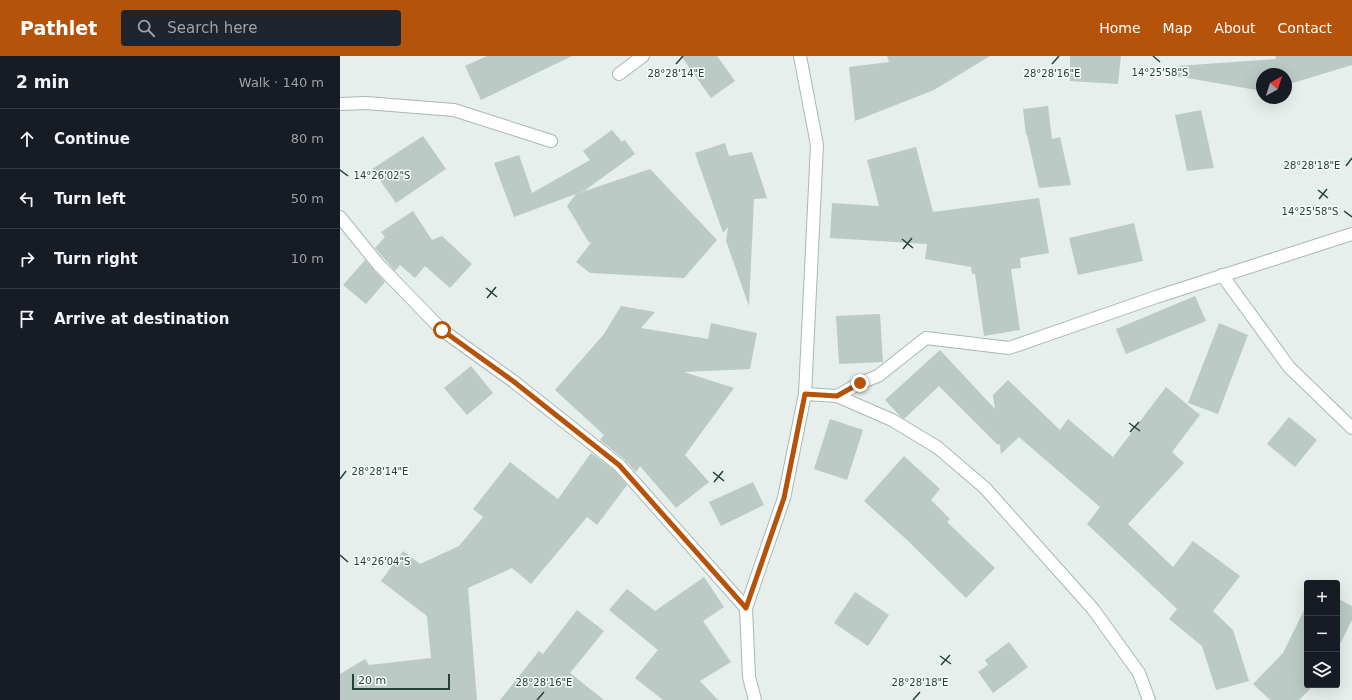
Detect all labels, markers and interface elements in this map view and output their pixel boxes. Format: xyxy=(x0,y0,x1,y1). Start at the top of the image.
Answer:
search box xyxy=(121,10,401,46)
text: Pathlet xyxy=(20,17,97,39)
icon: search xyxy=(135,17,157,39)
text: Search here xyxy=(167,19,257,37)
text: Home xyxy=(1099,20,1141,36)
text: Map xyxy=(1163,20,1192,36)
text: About xyxy=(1214,20,1256,36)
text: Contact xyxy=(1278,20,1332,36)
text: 14°25'58"S xyxy=(1132,67,1188,78)
text: 28°28'14"E xyxy=(648,68,704,79)
text: 28°28'16"E xyxy=(1024,68,1080,79)
north arrow xyxy=(1256,68,1292,104)
text: 2 min xyxy=(16,72,69,92)
text: Walk · 140 m xyxy=(239,75,324,90)
icon: ahead xyxy=(16,128,38,150)
text: Continue xyxy=(54,130,130,148)
text: 80 m xyxy=(291,131,324,146)
text: 28°28'18"E xyxy=(1284,160,1340,171)
text: 14°26'02"S xyxy=(354,170,410,181)
icon: left xyxy=(16,188,38,210)
text: Turn left xyxy=(54,190,126,208)
text: 50 m xyxy=(291,191,324,206)
text: 14°25'58"S xyxy=(1282,206,1338,217)
icon: right xyxy=(16,248,38,270)
text: Turn right xyxy=(54,250,138,268)
text: 10 m xyxy=(291,251,324,266)
icon: arrive xyxy=(16,308,38,330)
text: Arrive at destination xyxy=(54,310,229,328)
route start xyxy=(433,321,451,339)
route end xyxy=(851,374,869,392)
text: 28°28'14"E xyxy=(352,466,408,477)
text: 14°26'04"S xyxy=(354,556,410,567)
map controls xyxy=(1304,580,1340,688)
button: + xyxy=(1304,580,1340,616)
button: − xyxy=(1304,616,1340,652)
button: layers xyxy=(1304,652,1340,688)
scale bar xyxy=(352,672,450,691)
text: 20 m xyxy=(358,674,386,687)
text: 28°28'16"E xyxy=(516,677,572,688)
text: 28°28'18"E xyxy=(892,677,948,688)

